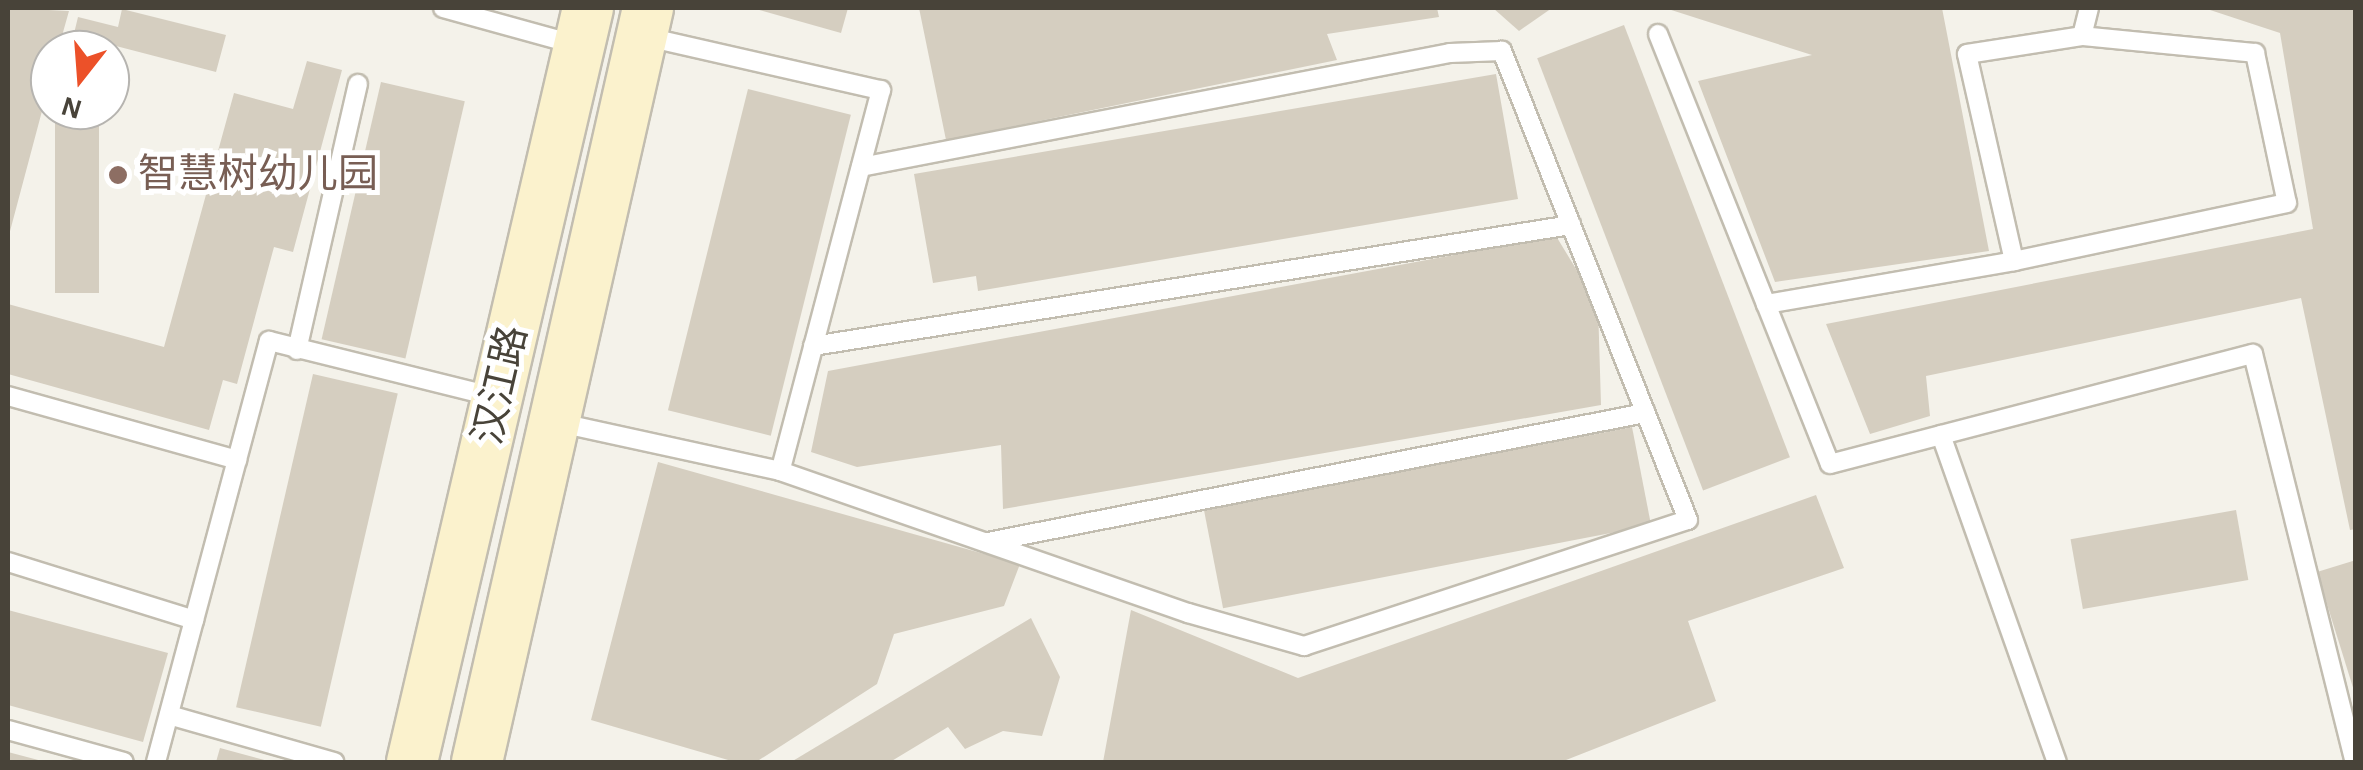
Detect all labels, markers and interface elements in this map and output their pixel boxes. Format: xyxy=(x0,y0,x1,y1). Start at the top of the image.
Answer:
north arrow xyxy=(30,30,130,130)
text: N xyxy=(58,91,85,123)
place label: 智慧树幼儿园 xyxy=(138,151,378,199)
marker: 智慧树幼儿园 xyxy=(107,164,129,186)
street label: 汉江路 xyxy=(464,321,538,449)

